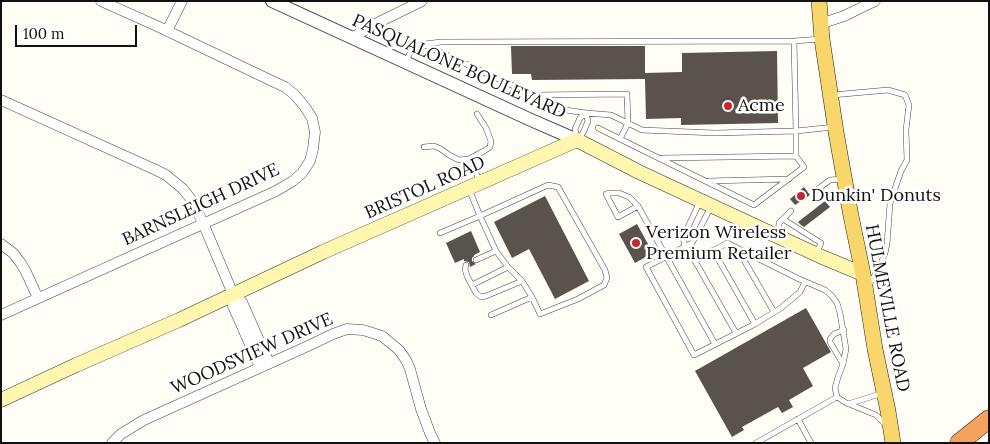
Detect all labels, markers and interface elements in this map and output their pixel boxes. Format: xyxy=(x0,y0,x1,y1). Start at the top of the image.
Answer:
street label: PASQUALONE BOULEVARD xyxy=(349,10,569,124)
scale bar xyxy=(18,15,140,47)
text: 100 m xyxy=(23,24,64,43)
place label: Acme xyxy=(738,95,785,117)
marker: Acme xyxy=(722,100,734,112)
street label: BRISTOL ROAD xyxy=(361,152,489,224)
street label: BARNSLEIGH DRIVE xyxy=(119,159,283,251)
place label: Dunkin' Donuts xyxy=(811,185,941,207)
marker: Dunkin' Donuts xyxy=(795,190,807,202)
place label: Verizon Wireless Premium Retailer xyxy=(646,222,792,264)
street label: HULMEVILLE ROAD xyxy=(860,222,914,394)
marker: Verizon Wireless Premium Retailer xyxy=(630,237,642,249)
street label: WOODSVIEW DRIVE xyxy=(168,309,336,399)

